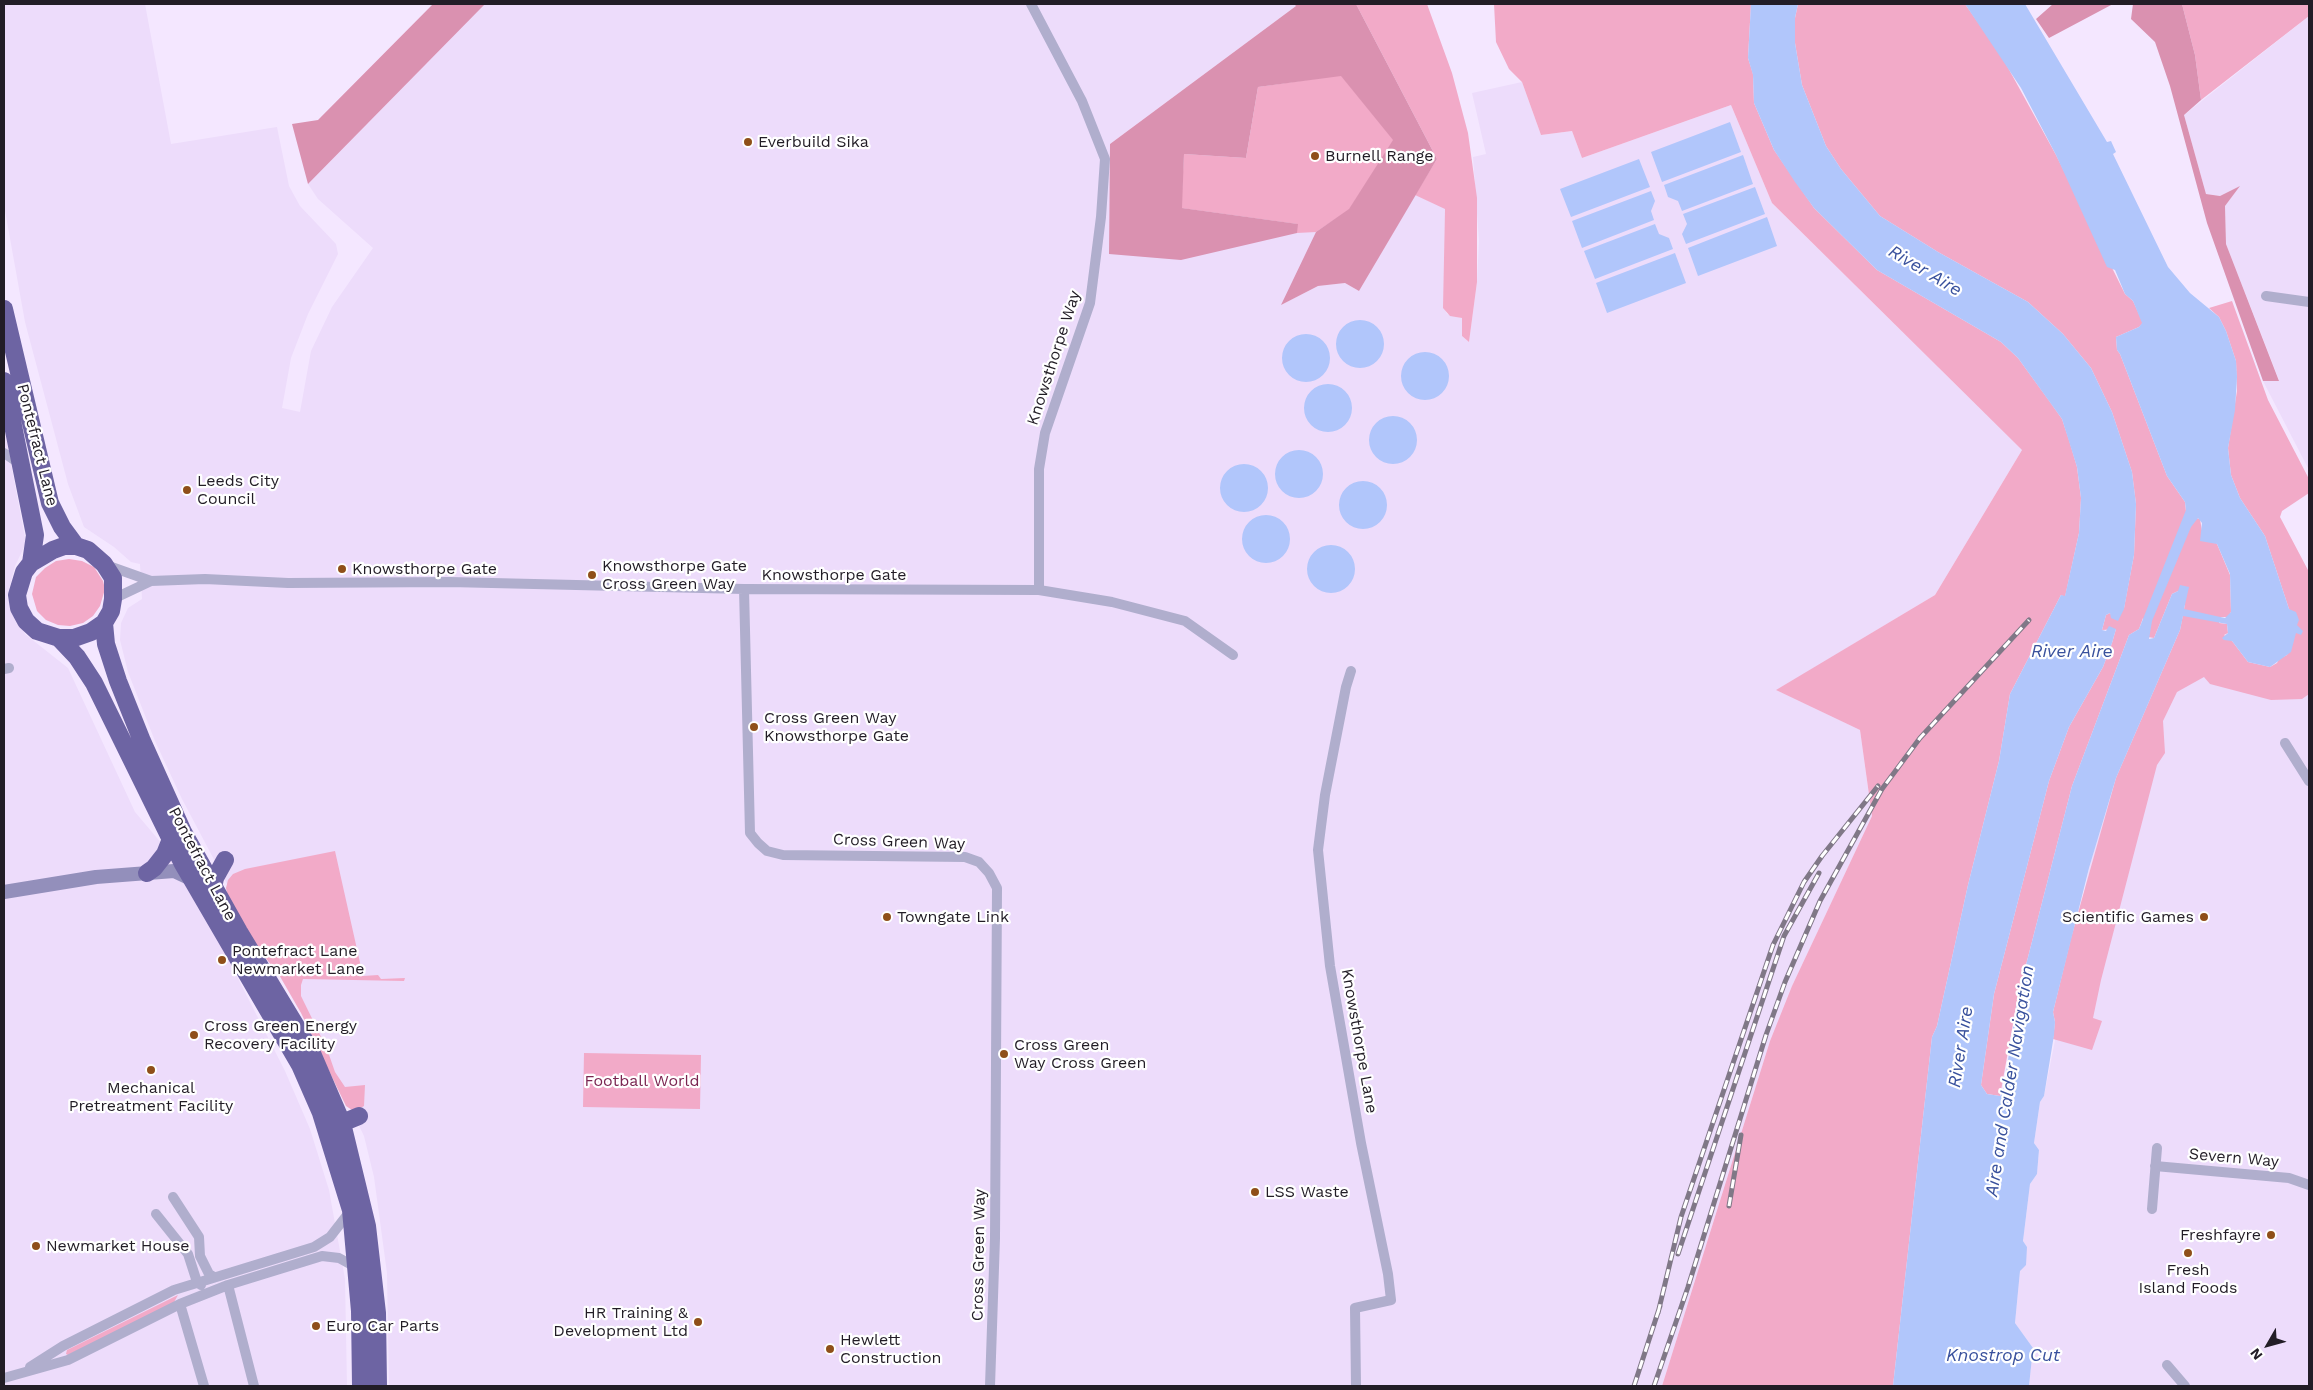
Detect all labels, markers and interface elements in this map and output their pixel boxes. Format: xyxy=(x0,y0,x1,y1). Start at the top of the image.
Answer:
place label: Everbuild Sika xyxy=(758,132,869,152)
marker: Everbuild Sika xyxy=(742,136,754,148)
place label: Burnell Range xyxy=(1325,146,1434,166)
marker: Burnell Range xyxy=(1309,150,1321,162)
water label: River Aire xyxy=(1884,241,1966,301)
street label: Knowsthorpe Way xyxy=(1023,288,1085,428)
street label: Pontefract Lane xyxy=(13,382,61,508)
place label: Leeds City Council xyxy=(197,471,279,509)
marker: Leeds City Council xyxy=(181,484,193,496)
place label: Knowsthorpe Gate Cross Green Way xyxy=(602,556,747,594)
place label: Knowsthorpe Gate xyxy=(352,559,497,579)
marker: Knowsthorpe Gate xyxy=(336,563,348,575)
street label: Knowsthorpe Gate xyxy=(761,565,907,585)
marker: Knowsthorpe Gate Cross Green Way xyxy=(586,569,598,581)
water label: River Aire xyxy=(2031,641,2113,663)
place label: Cross Green Way Knowsthorpe Gate xyxy=(764,708,909,746)
marker: Cross Green Way Knowsthorpe Gate xyxy=(748,721,760,733)
street label: Pontefract Lane xyxy=(164,804,240,924)
street label: Cross Green Way xyxy=(832,830,966,854)
place label: Towngate Link xyxy=(897,907,1009,927)
place label: Scientific Games xyxy=(2062,907,2194,927)
marker: Towngate Link xyxy=(881,911,893,923)
marker: Scientific Games xyxy=(2198,911,2210,923)
place label: Pontefract Lane Newmarket Lane xyxy=(232,941,365,979)
marker: Pontefract Lane Newmarket Lane xyxy=(216,954,228,966)
water label: Aire and Calder Navigation xyxy=(1981,964,2039,1198)
street label: Knowsthorpe Lane xyxy=(1337,967,1381,1115)
water label: River Aire xyxy=(1944,1005,1978,1089)
place label: Cross Green Energy Recovery Facility xyxy=(204,1016,357,1054)
marker: Cross Green Energy Recovery Facility xyxy=(188,1029,200,1041)
place label: Cross Green Way Cross Green xyxy=(1014,1035,1146,1073)
marker: Cross Green Way Cross Green xyxy=(998,1048,1010,1060)
marker: Mechanical Pretreatment Facility xyxy=(145,1064,157,1076)
park label: Football World xyxy=(585,1071,699,1091)
place label: Mechanical Pretreatment Facility xyxy=(69,1078,233,1116)
street label: Severn Way xyxy=(2188,1145,2280,1171)
place label: LSS Waste xyxy=(1265,1182,1349,1202)
marker: LSS Waste xyxy=(1249,1186,1261,1198)
street label: Cross Green Way xyxy=(968,1189,990,1321)
place label: Freshfayre xyxy=(2180,1225,2261,1245)
marker: Freshfayre xyxy=(2265,1229,2277,1241)
place label: Newmarket House xyxy=(46,1236,190,1256)
marker: Newmarket House xyxy=(30,1240,42,1252)
marker: Fresh Island Foods xyxy=(2182,1247,2194,1259)
place label: Fresh Island Foods xyxy=(2139,1260,2237,1298)
place label: HR Training & Development Ltd xyxy=(553,1303,688,1341)
place label: Euro Car Parts xyxy=(326,1316,439,1336)
marker: HR Training & Development Ltd xyxy=(692,1316,704,1328)
marker: Euro Car Parts xyxy=(310,1320,322,1332)
north arrow xyxy=(2243,1320,2293,1370)
place label: Hewlett Construction xyxy=(840,1330,941,1368)
marker: Hewlett Construction xyxy=(824,1343,836,1355)
water label: Knostrop Cut xyxy=(1946,1345,2060,1367)
text: N xyxy=(2247,1345,2266,1363)

